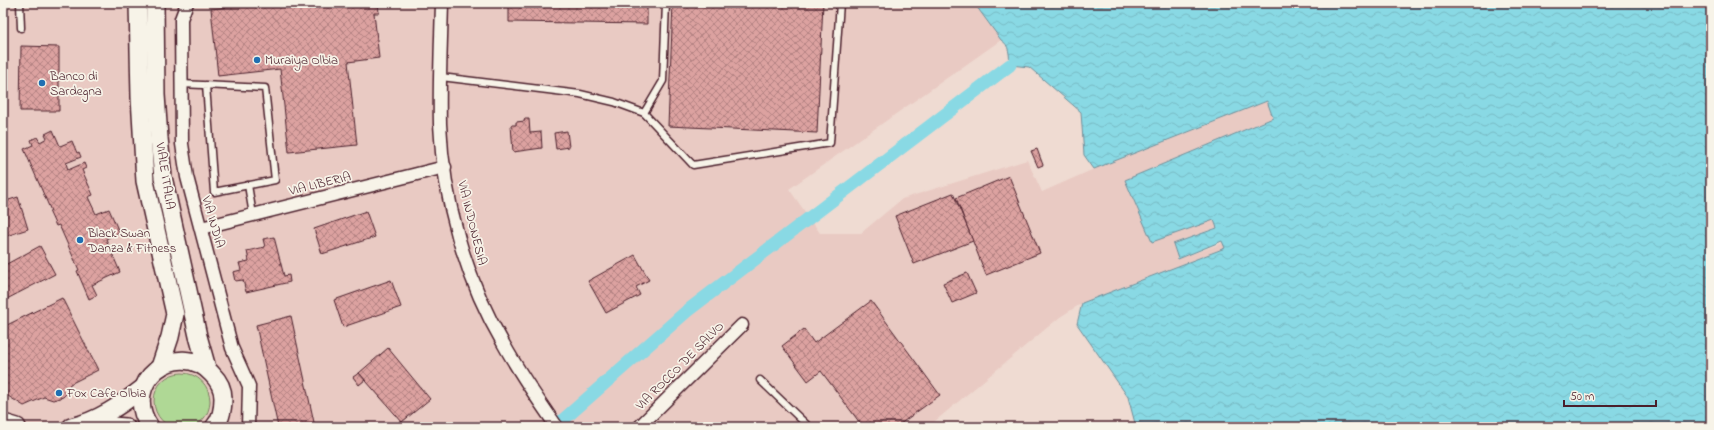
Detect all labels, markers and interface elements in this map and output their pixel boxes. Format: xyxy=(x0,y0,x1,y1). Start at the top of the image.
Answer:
place label: Muraiya Olbia xyxy=(265,51,338,71)
marker: Muraiya Olbia xyxy=(252,55,262,65)
place label: Banco di Sardegna xyxy=(49,67,102,102)
marker: Banco di Sardegna xyxy=(37,78,47,88)
street label: VIALE ITALIA xyxy=(150,140,180,211)
street label: VIA LIBERIA xyxy=(286,167,353,201)
street label: VIA INDONESIA xyxy=(452,178,492,267)
street label: VIA INDIA xyxy=(196,193,229,250)
place label: Black Swan Danza & Fitness xyxy=(87,224,177,258)
marker: Black Swan Danza & Fitness xyxy=(75,235,85,245)
street label: VIA ROCCO DE SALVO xyxy=(631,318,728,415)
scale bar xyxy=(1564,382,1656,408)
place label: Fox Cafe Olbia xyxy=(66,384,146,403)
marker: Fox Cafe Olbia xyxy=(54,388,64,398)
text: 50 m xyxy=(1570,388,1594,406)

